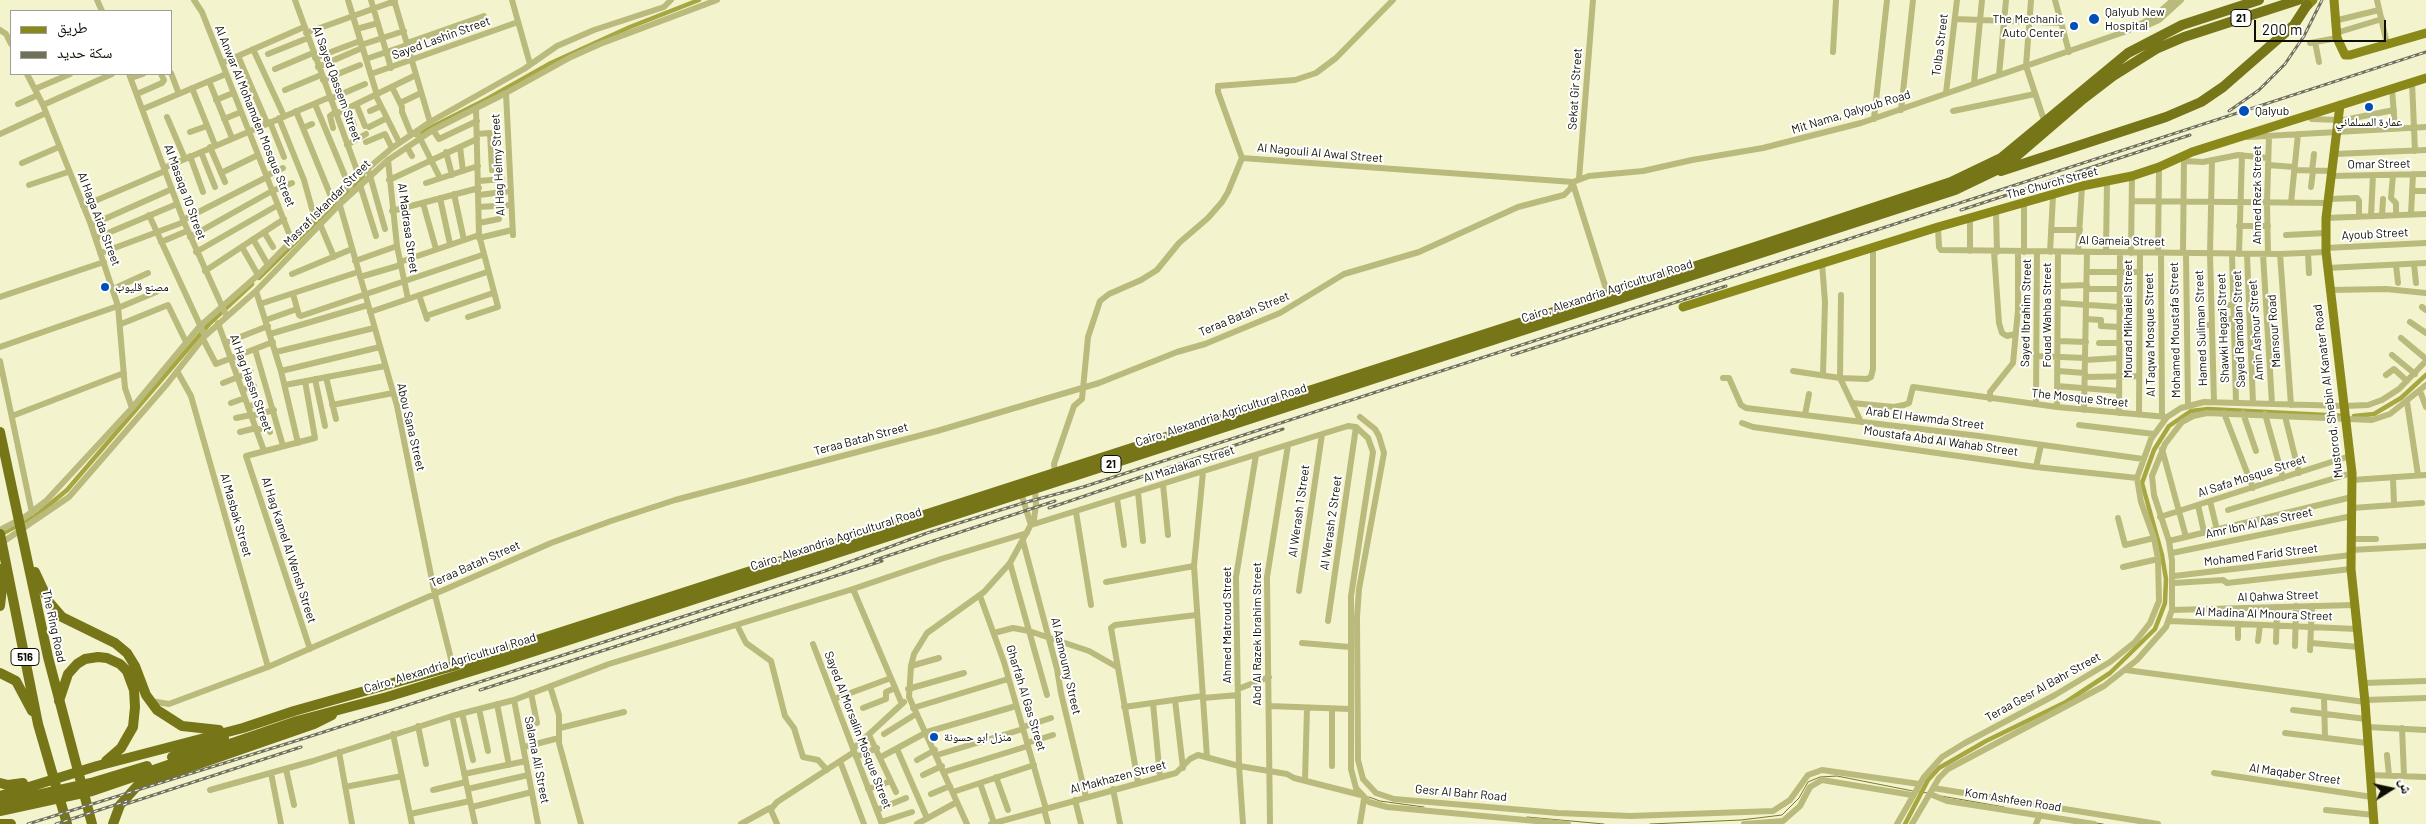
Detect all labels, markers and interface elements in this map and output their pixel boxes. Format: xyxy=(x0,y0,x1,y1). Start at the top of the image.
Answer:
place label: Qalyub New Hospital xyxy=(2105,5,2165,33)
legend xyxy=(10,10,172,75)
road number: 21 xyxy=(2231,10,2251,27)
scale bar xyxy=(2256,10,2388,42)
place label: The Mechanic Auto Center xyxy=(1992,12,2064,40)
marker: Qalyub New Hospital xyxy=(2087,12,2101,26)
street label: Tolba Street xyxy=(1929,13,1951,77)
street label: Sayed Lashin Street xyxy=(390,14,492,62)
text: طريق xyxy=(57,18,88,36)
marker: The Mechanic Auto Center xyxy=(2068,20,2080,32)
text: 200 m xyxy=(2262,20,2302,38)
street label: Al Anwar Al Mohamden Mosque Street xyxy=(212,23,298,209)
street label: Al Sayed Qassem Street xyxy=(309,24,365,144)
text: سكة حديد xyxy=(57,43,112,61)
street label: Sekat Gir Street xyxy=(1565,48,1585,130)
street label: Mit Nama, Qalyoub Road xyxy=(1790,87,1912,137)
marker: عمارة المسلماني xyxy=(2363,101,2375,113)
marker: Qalyub xyxy=(2237,104,2251,118)
place label: Qalyub xyxy=(2255,104,2289,118)
street label: Al Hag Helmy Street xyxy=(488,113,508,217)
place label: عمارة المسلماني xyxy=(2336,115,2402,129)
street label: Al Nagouli Al Awal Street xyxy=(1256,140,1384,166)
street label: Al Masaqa 10 Street xyxy=(161,142,209,242)
street label: Ahmed Rezk Street xyxy=(2250,145,2264,245)
street label: Omar Street xyxy=(2347,156,2411,172)
street label: Masraf Iskandar Street xyxy=(281,157,373,249)
street label: The Church Street xyxy=(2005,164,2099,202)
street label: Al Haga Aida Street xyxy=(74,170,124,268)
street label: Al Madrasa Street xyxy=(395,182,421,274)
street label: Ayoub Street xyxy=(2341,225,2409,243)
street label: Al Gameia Street xyxy=(2079,233,2165,249)
street label: Cairo, Alexandria Agricultural Road xyxy=(1520,256,1694,326)
street label: Sayed Ibrahim Street xyxy=(2018,259,2034,367)
street label: Mourad Mikhaiel Street xyxy=(2121,260,2135,378)
street label: Mohamed Moustafa Street xyxy=(2167,262,2183,398)
street label: Fouad Wahba Street xyxy=(2040,263,2054,367)
street label: Hamed Suliman Street xyxy=(2192,270,2210,386)
street label: Sayed Ramadan Street xyxy=(2230,270,2248,388)
street label: Al Taqwa Mosque Street xyxy=(2142,273,2158,397)
street label: Shawki Hegazi Street xyxy=(2214,273,2232,383)
street label: Amin Ashour Street xyxy=(2245,279,2267,381)
place label: مصنع قليوب xyxy=(115,280,169,294)
marker: مصنع قليوب xyxy=(99,281,111,293)
street label: Teraa Batah Street xyxy=(1197,288,1291,340)
street label: Mansour Road xyxy=(2264,294,2284,368)
street label: Mustorod, Shebin Al Kanater Road xyxy=(2310,303,2346,479)
street label: Al Hag Hassn Street xyxy=(227,333,275,433)
street label: Cairo, Alexandria Agricultural Road xyxy=(1134,380,1308,450)
street label: Abou Sana Street xyxy=(394,382,428,472)
street label: The Mosque Street xyxy=(2031,386,2129,410)
street label: Arab El Hawmda Street xyxy=(1865,404,1985,432)
street label: Teraa Batah Street xyxy=(812,419,910,459)
street label: Moustafa Abd Al Wahab Street xyxy=(1863,423,2019,459)
street label: Al Mazlakan Street xyxy=(1142,442,1236,486)
street label: Al Safa Mosque Street xyxy=(2196,452,2308,500)
road number: 21 xyxy=(1101,456,1121,472)
street label: Al Werash 1 Street xyxy=(1285,464,1313,558)
street label: Al Masbak Street xyxy=(217,471,255,559)
street label: Al Hag Kamel Al Wensh Street xyxy=(259,475,319,625)
street label: Al Werash 2 Street xyxy=(1317,475,1345,571)
street label: Cairo, Alexandria Agricultural Road xyxy=(749,504,923,574)
street label: Amr Ibn Al Aas Street xyxy=(2204,505,2314,541)
street label: Teraa Batah Street xyxy=(428,538,522,590)
street label: Mohamed Farid Street xyxy=(2203,541,2319,569)
street label: Abd Al Razek Ibrahim Street xyxy=(1250,562,1264,706)
street label: Ahmed Matroud Street xyxy=(1220,567,1234,683)
street label: Al Qahwa Street xyxy=(2237,587,2319,605)
street label: The Ring Road xyxy=(39,588,69,664)
street label: Al Madina Al Mnoura Street xyxy=(2195,604,2333,624)
street label: Al Aamoumy Street xyxy=(1048,616,1084,716)
street label: Cairo, Alexandria Agricultural Road xyxy=(362,630,538,696)
street label: Gharfah Al Gas Street xyxy=(1003,643,1049,753)
road number: 516 xyxy=(11,649,39,666)
street label: Sayed Al Morsalin Mosque Street xyxy=(821,649,895,811)
street label: Teraa Gesr Al Bahr Street xyxy=(1983,649,2103,725)
street label: Salama Ali Street xyxy=(521,715,553,805)
place label: منزل ابو حسونة xyxy=(944,730,1011,744)
marker: منزل ابو حسونة xyxy=(928,731,940,743)
street label: Al Makhazen Street xyxy=(1068,757,1168,797)
street label: Al Maqaber Street xyxy=(2248,760,2342,788)
north arrow xyxy=(2366,764,2416,814)
text: ش xyxy=(2397,778,2416,795)
street label: Gesr Al Bahr Road xyxy=(1415,782,1507,804)
street label: Kom Ashfeen Road xyxy=(1964,785,2062,815)

